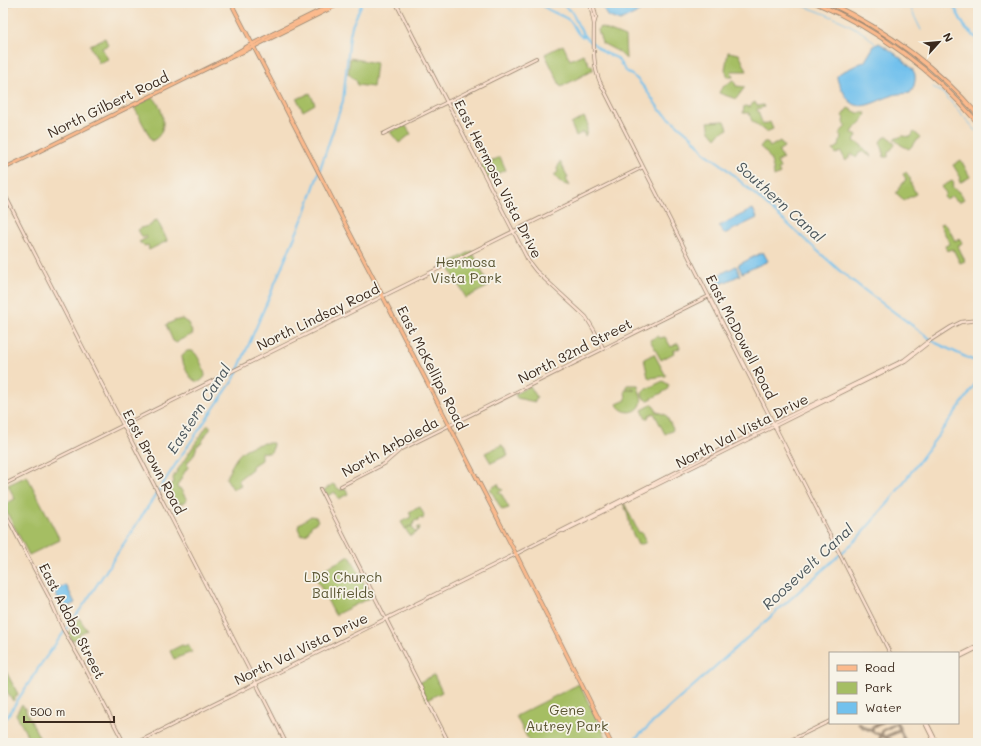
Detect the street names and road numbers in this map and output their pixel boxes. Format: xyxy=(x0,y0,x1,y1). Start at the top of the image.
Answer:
street label: North Gilbert Road xyxy=(44,67,172,142)
street label: East Hermosa Vista Drive xyxy=(450,96,547,261)
street label: East McDowell Road xyxy=(702,271,781,402)
street label: North Lindsay Road xyxy=(253,278,383,355)
street label: East McKellips Road xyxy=(393,302,472,433)
street label: North 32nd Street xyxy=(514,314,635,388)
street label: North Val Vista Drive xyxy=(672,389,811,472)
street label: East Brown Road xyxy=(119,406,190,518)
street label: North Arboleda xyxy=(338,412,442,481)
street label: East Adobe Street xyxy=(35,560,110,682)
street label: North Val Vista Drive xyxy=(231,608,371,689)

